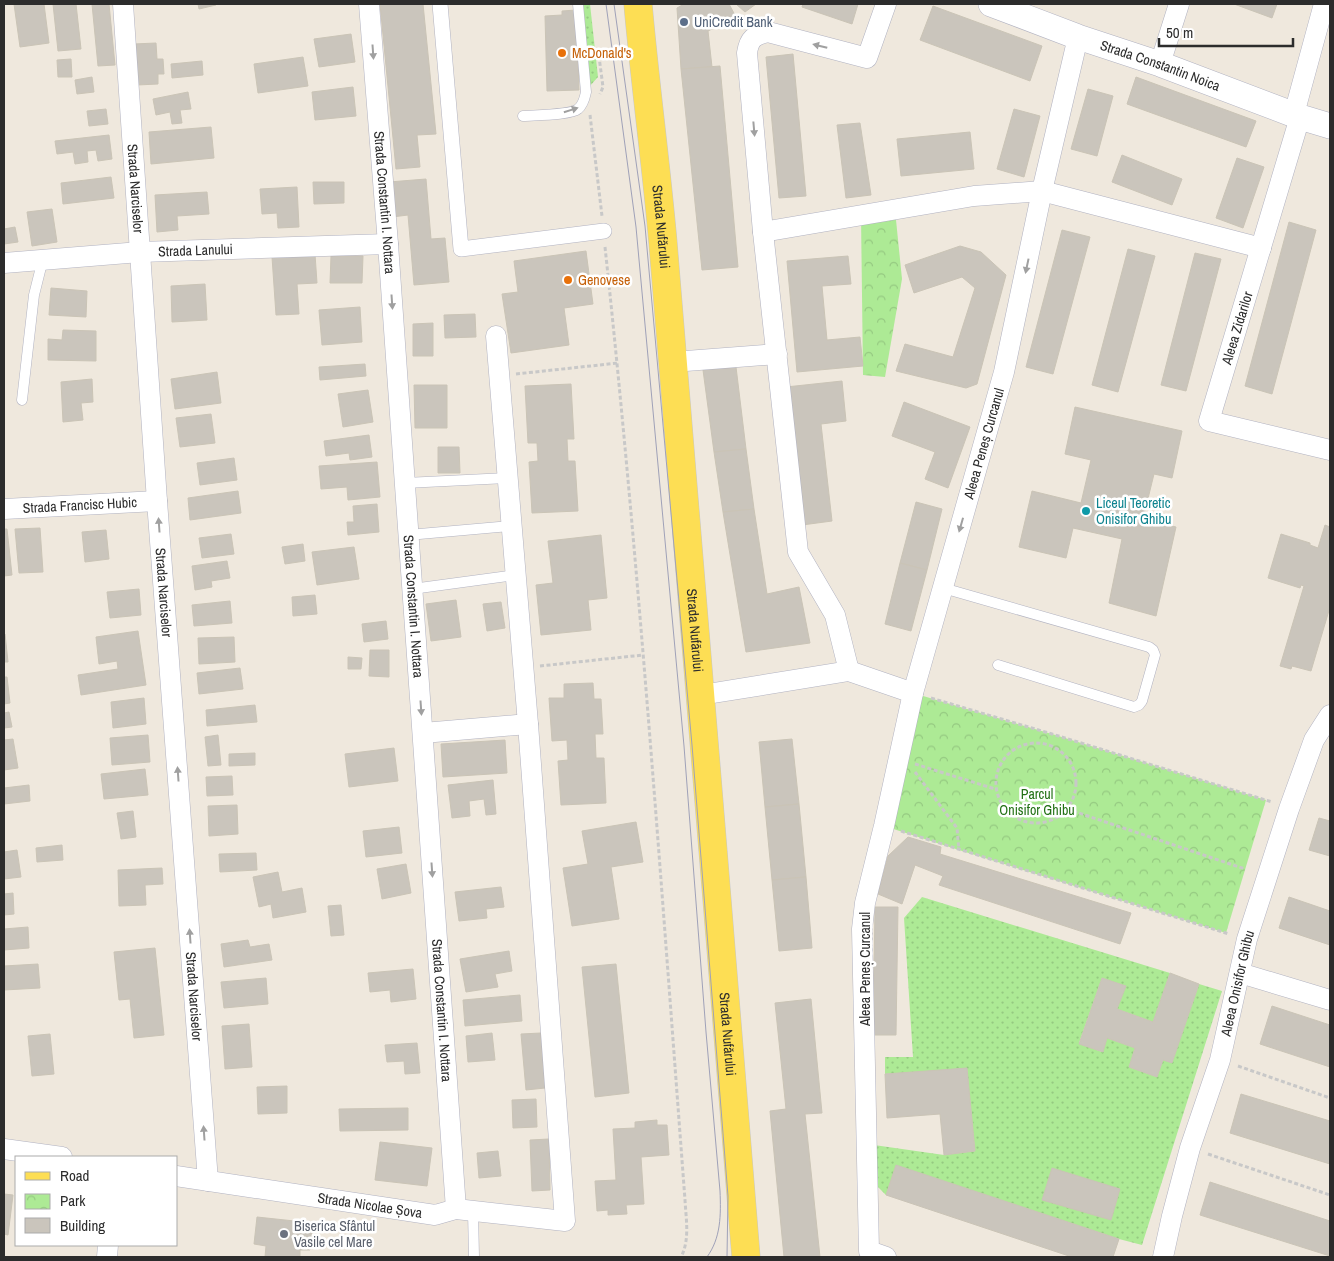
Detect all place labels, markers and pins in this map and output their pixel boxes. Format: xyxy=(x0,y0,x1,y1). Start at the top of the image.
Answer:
place label: UniCredit Bank xyxy=(694,13,773,31)
marker: UniCredit Bank xyxy=(678,16,690,28)
place label: McDonald's xyxy=(572,44,632,62)
marker: McDonald's xyxy=(556,47,568,59)
place label: Genovese xyxy=(578,271,630,289)
marker: Genovese xyxy=(562,274,574,286)
place label: Liceul Teoretic Onisifor Ghibu xyxy=(1096,494,1171,528)
marker: Liceul Teoretic Onisifor Ghibu xyxy=(1080,505,1092,517)
place label: Biserica Sfântul Vasile cel Mare xyxy=(294,1217,375,1251)
marker: Biserica Sfântul Vasile cel Mare xyxy=(278,1228,290,1240)

